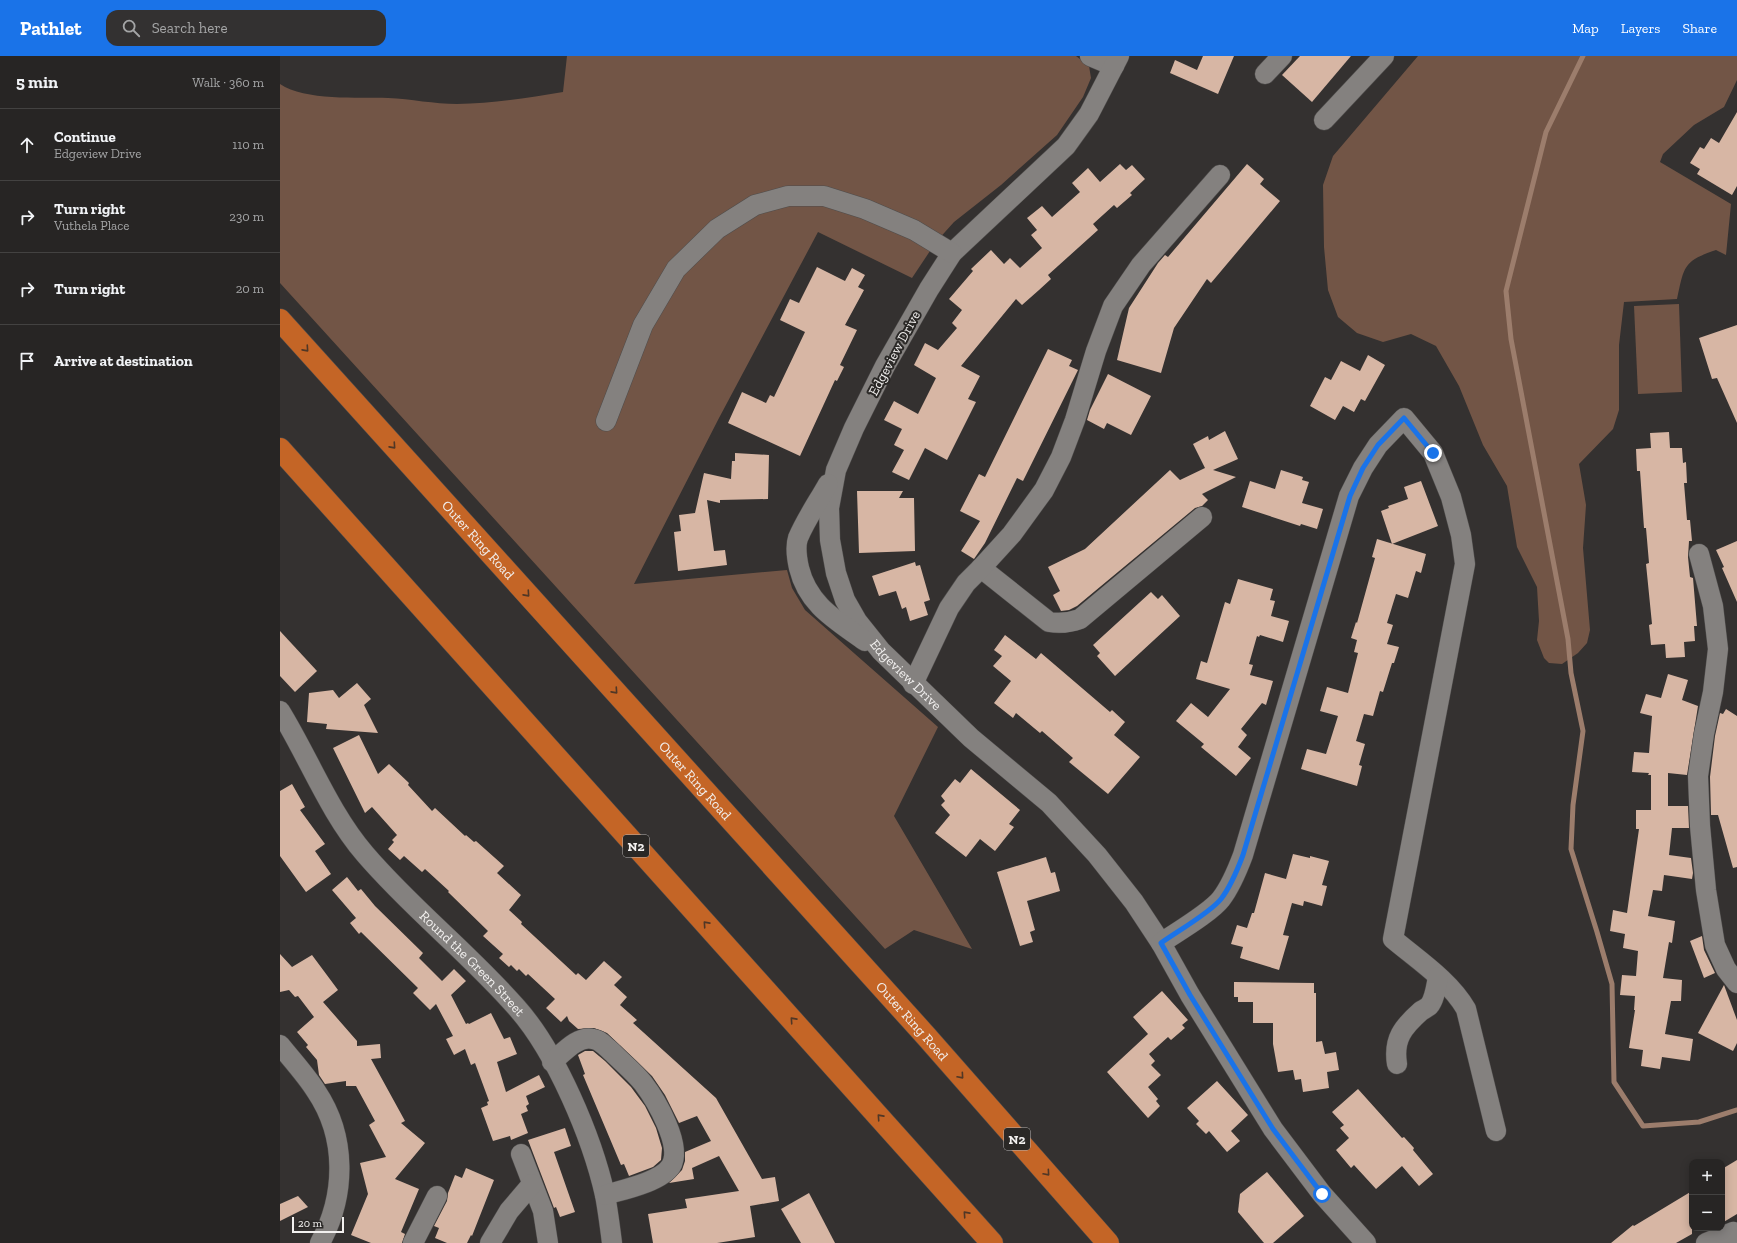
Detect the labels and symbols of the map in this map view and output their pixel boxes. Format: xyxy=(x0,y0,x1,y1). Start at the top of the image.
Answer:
street label: Edgeview Drive xyxy=(865,307,924,399)
one-way arrow xyxy=(301,344,309,352)
one-way arrow xyxy=(389,441,396,449)
route end xyxy=(1424,444,1442,462)
street label: Outer Ring Road xyxy=(438,497,518,583)
one-way arrow xyxy=(523,589,530,597)
street label: Edgeview Drive xyxy=(866,636,945,714)
one-way arrow xyxy=(610,686,617,693)
street label: Outer Ring Road xyxy=(655,738,735,824)
road number: N2 xyxy=(623,835,649,857)
street label: Round the Green Street xyxy=(416,907,529,1020)
one-way arrow xyxy=(704,921,711,928)
street label: Outer Ring Road xyxy=(872,978,952,1065)
one-way arrow xyxy=(790,1018,797,1025)
one-way arrow xyxy=(957,1071,964,1078)
one-way arrow xyxy=(877,1114,884,1122)
road number: N2 xyxy=(1004,1128,1030,1150)
one-way arrow xyxy=(1043,1168,1050,1176)
route start xyxy=(1313,1185,1331,1203)
one-way arrow xyxy=(964,1211,971,1219)
scale bar xyxy=(292,1215,344,1234)

